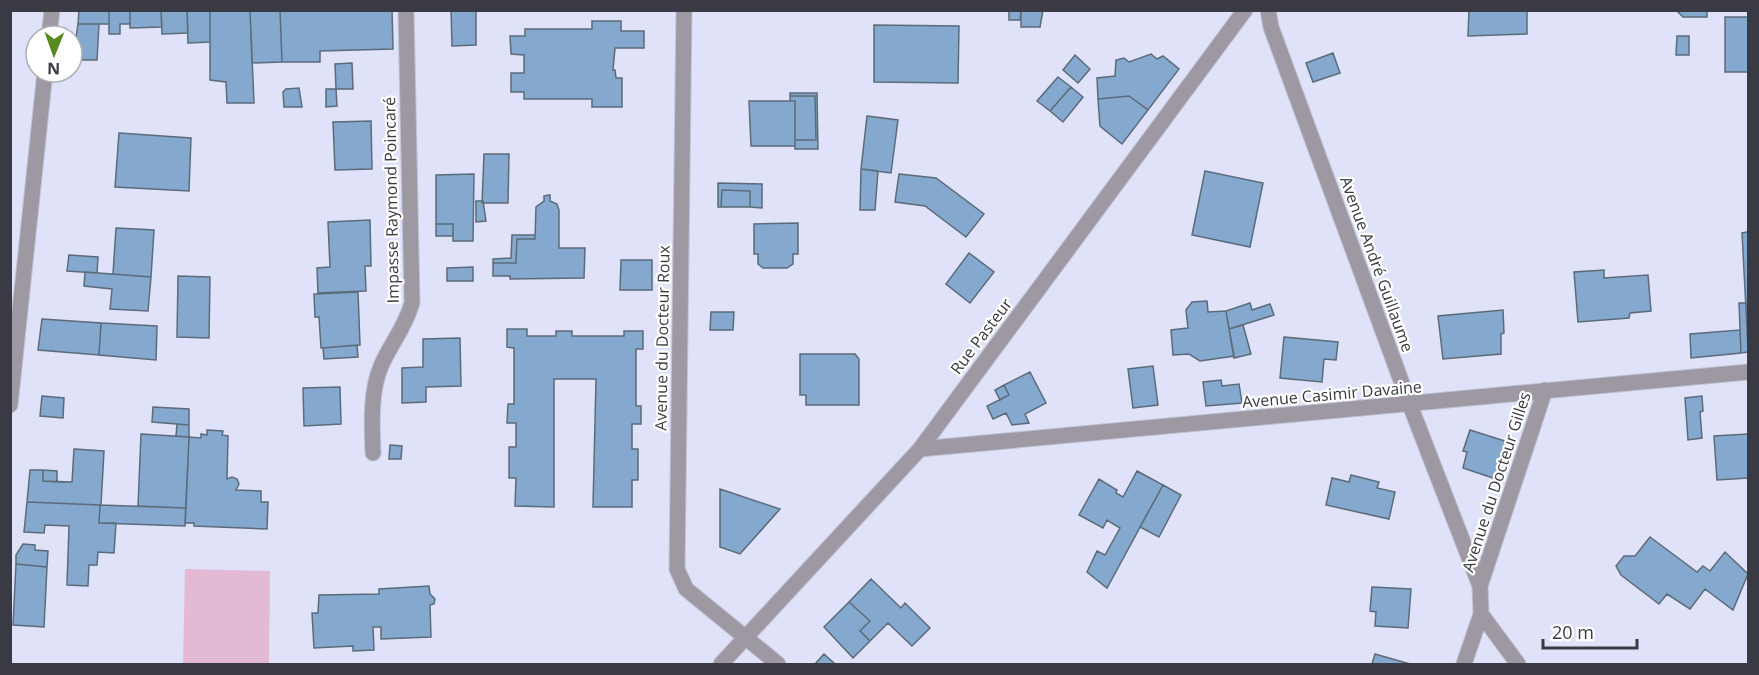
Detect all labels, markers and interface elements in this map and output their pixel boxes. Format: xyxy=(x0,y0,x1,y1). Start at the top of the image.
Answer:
north arrow xyxy=(24,24,84,84)
text: N xyxy=(47,58,60,80)
street label: Impasse Raymond Poincaré xyxy=(378,97,404,303)
street label: Avenue André Guillaume xyxy=(1335,173,1419,355)
street label: Avenue du Docteur Roux xyxy=(649,245,675,431)
street label: Rue Pasteur xyxy=(945,293,1017,379)
street label: Avenue Casimir Davaine xyxy=(1241,375,1423,413)
street label: Avenue du Docteur Gilles xyxy=(1456,389,1536,575)
scale bar xyxy=(1543,612,1638,650)
text: 20 m xyxy=(1552,620,1594,644)

